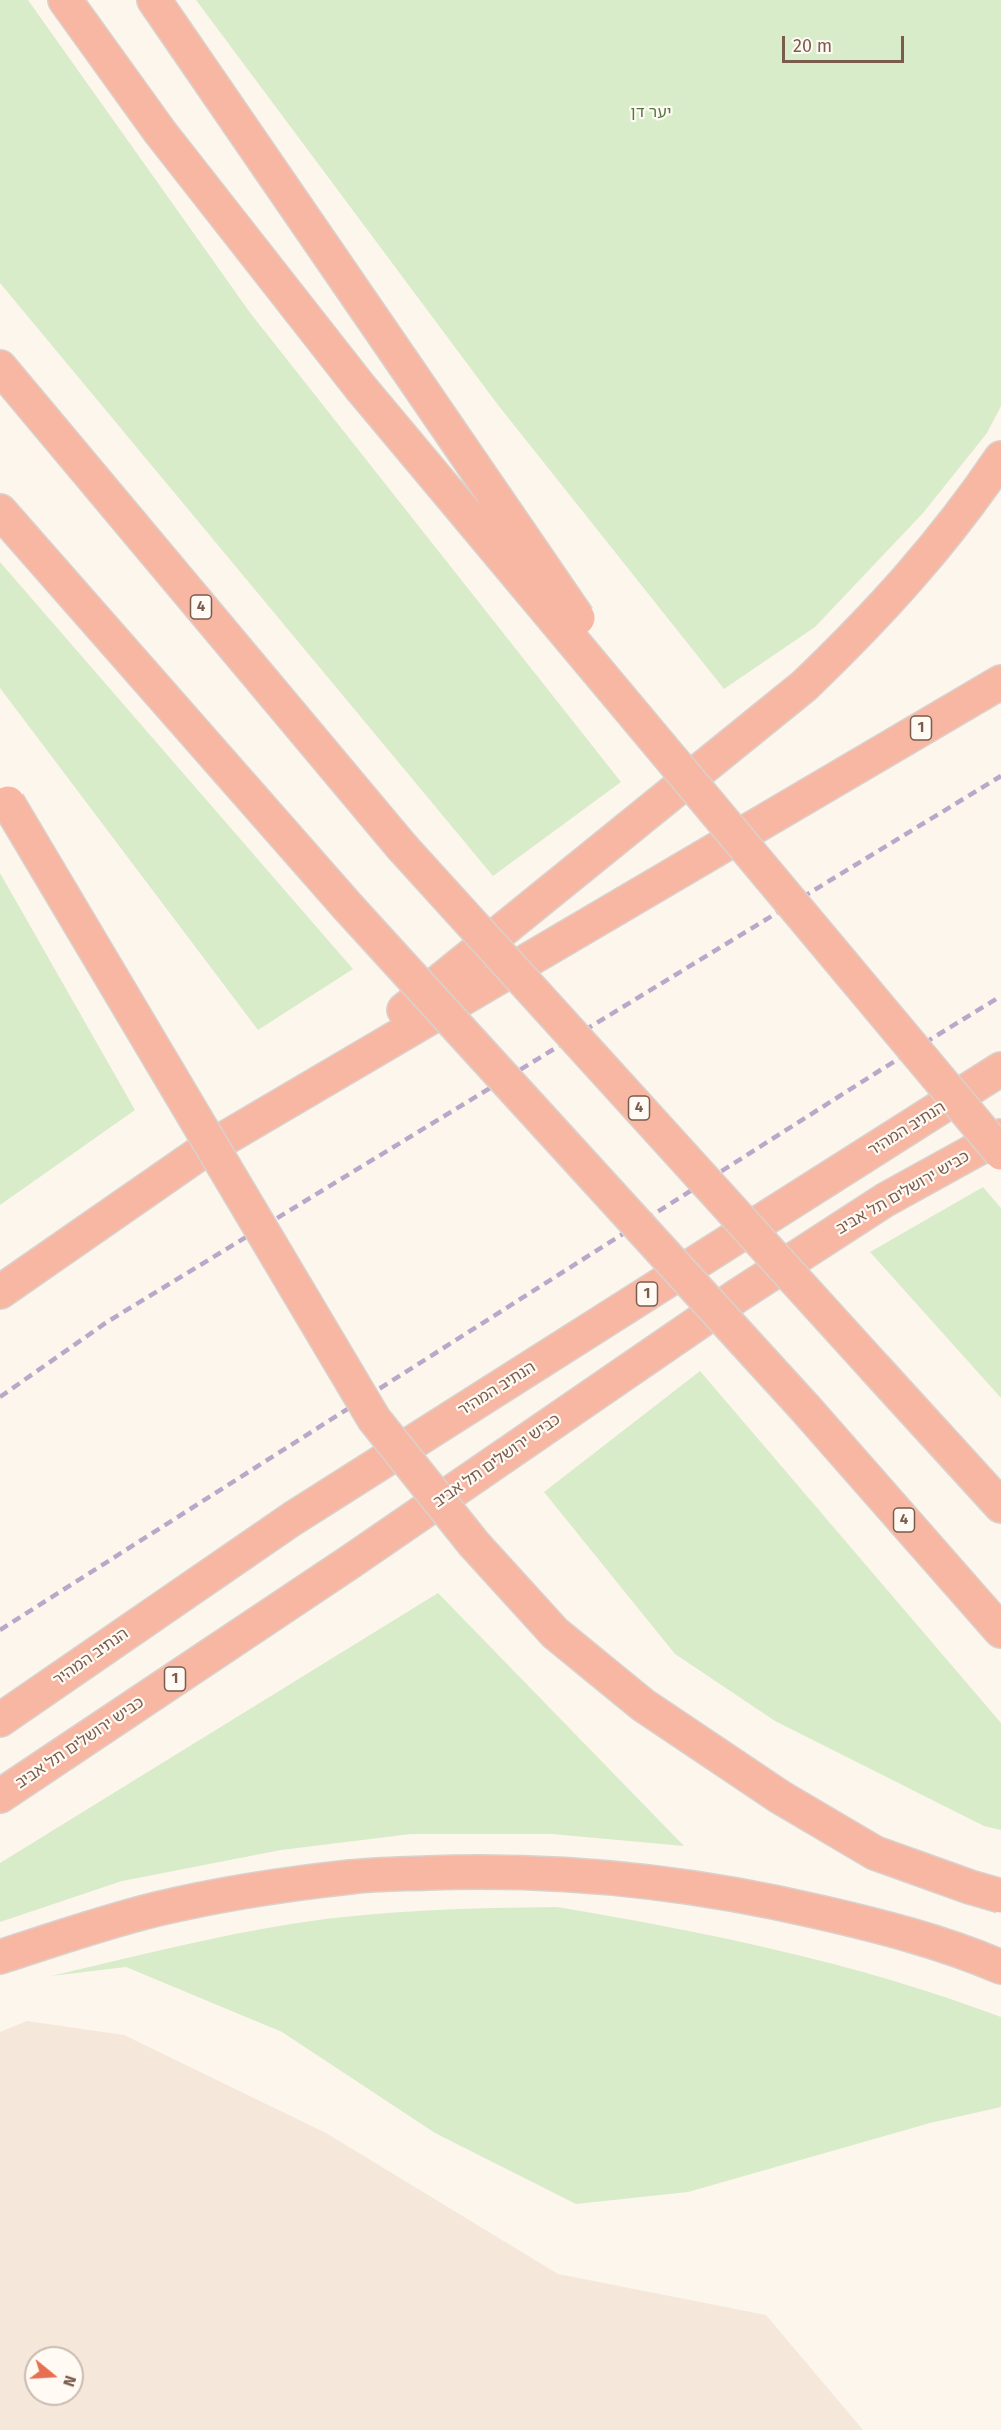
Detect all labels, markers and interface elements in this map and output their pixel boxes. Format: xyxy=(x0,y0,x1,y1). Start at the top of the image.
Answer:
scale bar xyxy=(785,24,906,62)
text: 20 m xyxy=(793,35,832,57)
park label: יער דן xyxy=(631,103,671,123)
road number: 4 xyxy=(190,595,212,619)
road number: 1 xyxy=(910,716,932,740)
road number: 4 xyxy=(628,1096,650,1120)
street label: הנתיב המהיר xyxy=(865,1098,949,1160)
street label: כביש ירושלים תל אביב xyxy=(833,1147,973,1239)
road number: 1 xyxy=(636,1282,658,1306)
street label: הנתיב המהיר xyxy=(455,1358,539,1420)
street label: כביש ירושלים תל אביב xyxy=(430,1410,564,1512)
road number: 4 xyxy=(894,1508,914,1532)
street label: הנתיב המהיר xyxy=(50,1624,132,1690)
road number: 1 xyxy=(164,1667,186,1691)
street label: כביש ירושלים תל אביב xyxy=(12,1693,148,1793)
north arrow xyxy=(24,2346,84,2406)
text: N xyxy=(59,2373,80,2389)

